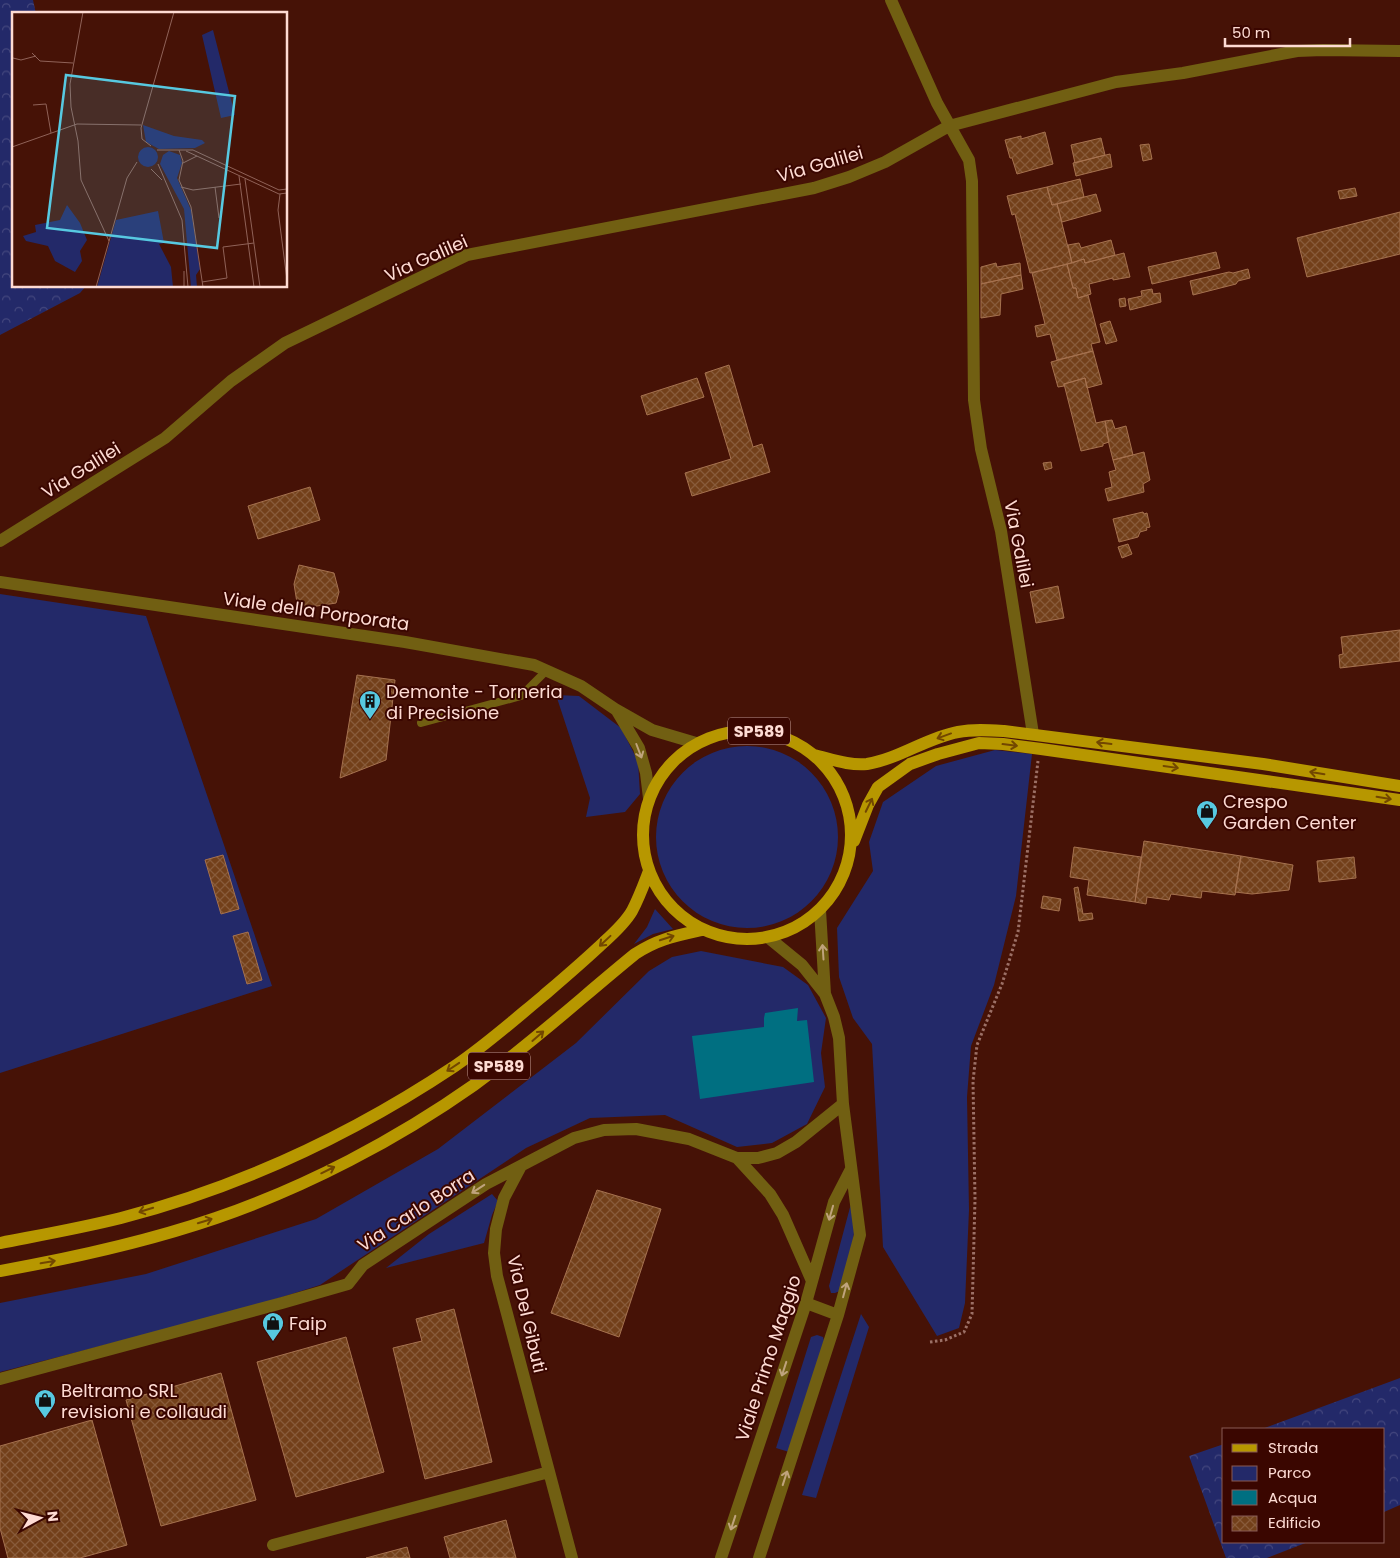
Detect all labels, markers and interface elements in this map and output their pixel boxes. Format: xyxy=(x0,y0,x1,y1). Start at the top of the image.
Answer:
inset map xyxy=(12,12,288,288)
scale bar xyxy=(1225,15,1350,47)
text: 50 m xyxy=(1232,22,1270,43)
street label: Via Galilei xyxy=(774,140,866,188)
street label: Via Galilei xyxy=(380,229,472,287)
street label: Via Galilei xyxy=(37,436,125,504)
street label: Via Galilei xyxy=(998,498,1040,590)
street label: Viale della Porporata xyxy=(221,586,411,636)
place label: Demonte - Torneria di Precisione xyxy=(386,679,563,725)
building icon: Demonte - Torneria di Precisione xyxy=(358,689,382,720)
road number: SP589 xyxy=(728,718,790,744)
one-way arrow xyxy=(936,732,952,741)
one-way arrow xyxy=(1097,738,1113,748)
one-way arrow xyxy=(1002,740,1018,750)
one-way arrow xyxy=(635,743,645,758)
one-way arrow xyxy=(1163,762,1179,772)
one-way arrow xyxy=(1310,767,1326,777)
place label: Crespo Garden Center xyxy=(1223,789,1357,835)
one-way arrow xyxy=(1376,793,1392,803)
one-way arrow xyxy=(865,798,874,813)
shop icon: Crespo Garden Center xyxy=(1195,799,1219,830)
one-way arrow xyxy=(659,933,675,943)
one-way arrow xyxy=(599,935,611,947)
one-way arrow xyxy=(818,944,827,960)
one-way arrow xyxy=(532,1030,545,1041)
road number: SP589 xyxy=(468,1052,530,1080)
one-way arrow xyxy=(446,1062,460,1072)
street label: Via Carlo Borra xyxy=(352,1163,480,1257)
one-way arrow xyxy=(320,1165,335,1174)
one-way arrow xyxy=(472,1185,486,1195)
one-way arrow xyxy=(826,1205,835,1221)
one-way arrow xyxy=(139,1206,155,1216)
one-way arrow xyxy=(197,1216,213,1225)
street label: Via Del Gibuti xyxy=(501,1253,553,1375)
one-way arrow xyxy=(40,1257,56,1267)
street label: Viale Primo Maggio xyxy=(729,1272,807,1444)
one-way arrow xyxy=(841,1283,850,1299)
shop icon: Faip xyxy=(261,1311,285,1342)
place label: Faip xyxy=(289,1311,327,1336)
one-way arrow xyxy=(778,1361,788,1377)
place label: Beltramo SRL revisioni e collaudi xyxy=(61,1378,227,1424)
shop icon: Beltramo SRL revisioni e collaudi xyxy=(33,1388,57,1419)
legend xyxy=(1222,1428,1385,1543)
text: Strada xyxy=(1268,1437,1318,1458)
text: Parco xyxy=(1268,1462,1311,1483)
one-way arrow xyxy=(781,1471,790,1487)
text: Acqua xyxy=(1268,1487,1317,1508)
north arrow xyxy=(15,1493,65,1543)
text: N xyxy=(42,1510,63,1523)
text: Edificio xyxy=(1268,1512,1321,1533)
one-way arrow xyxy=(728,1515,737,1530)

